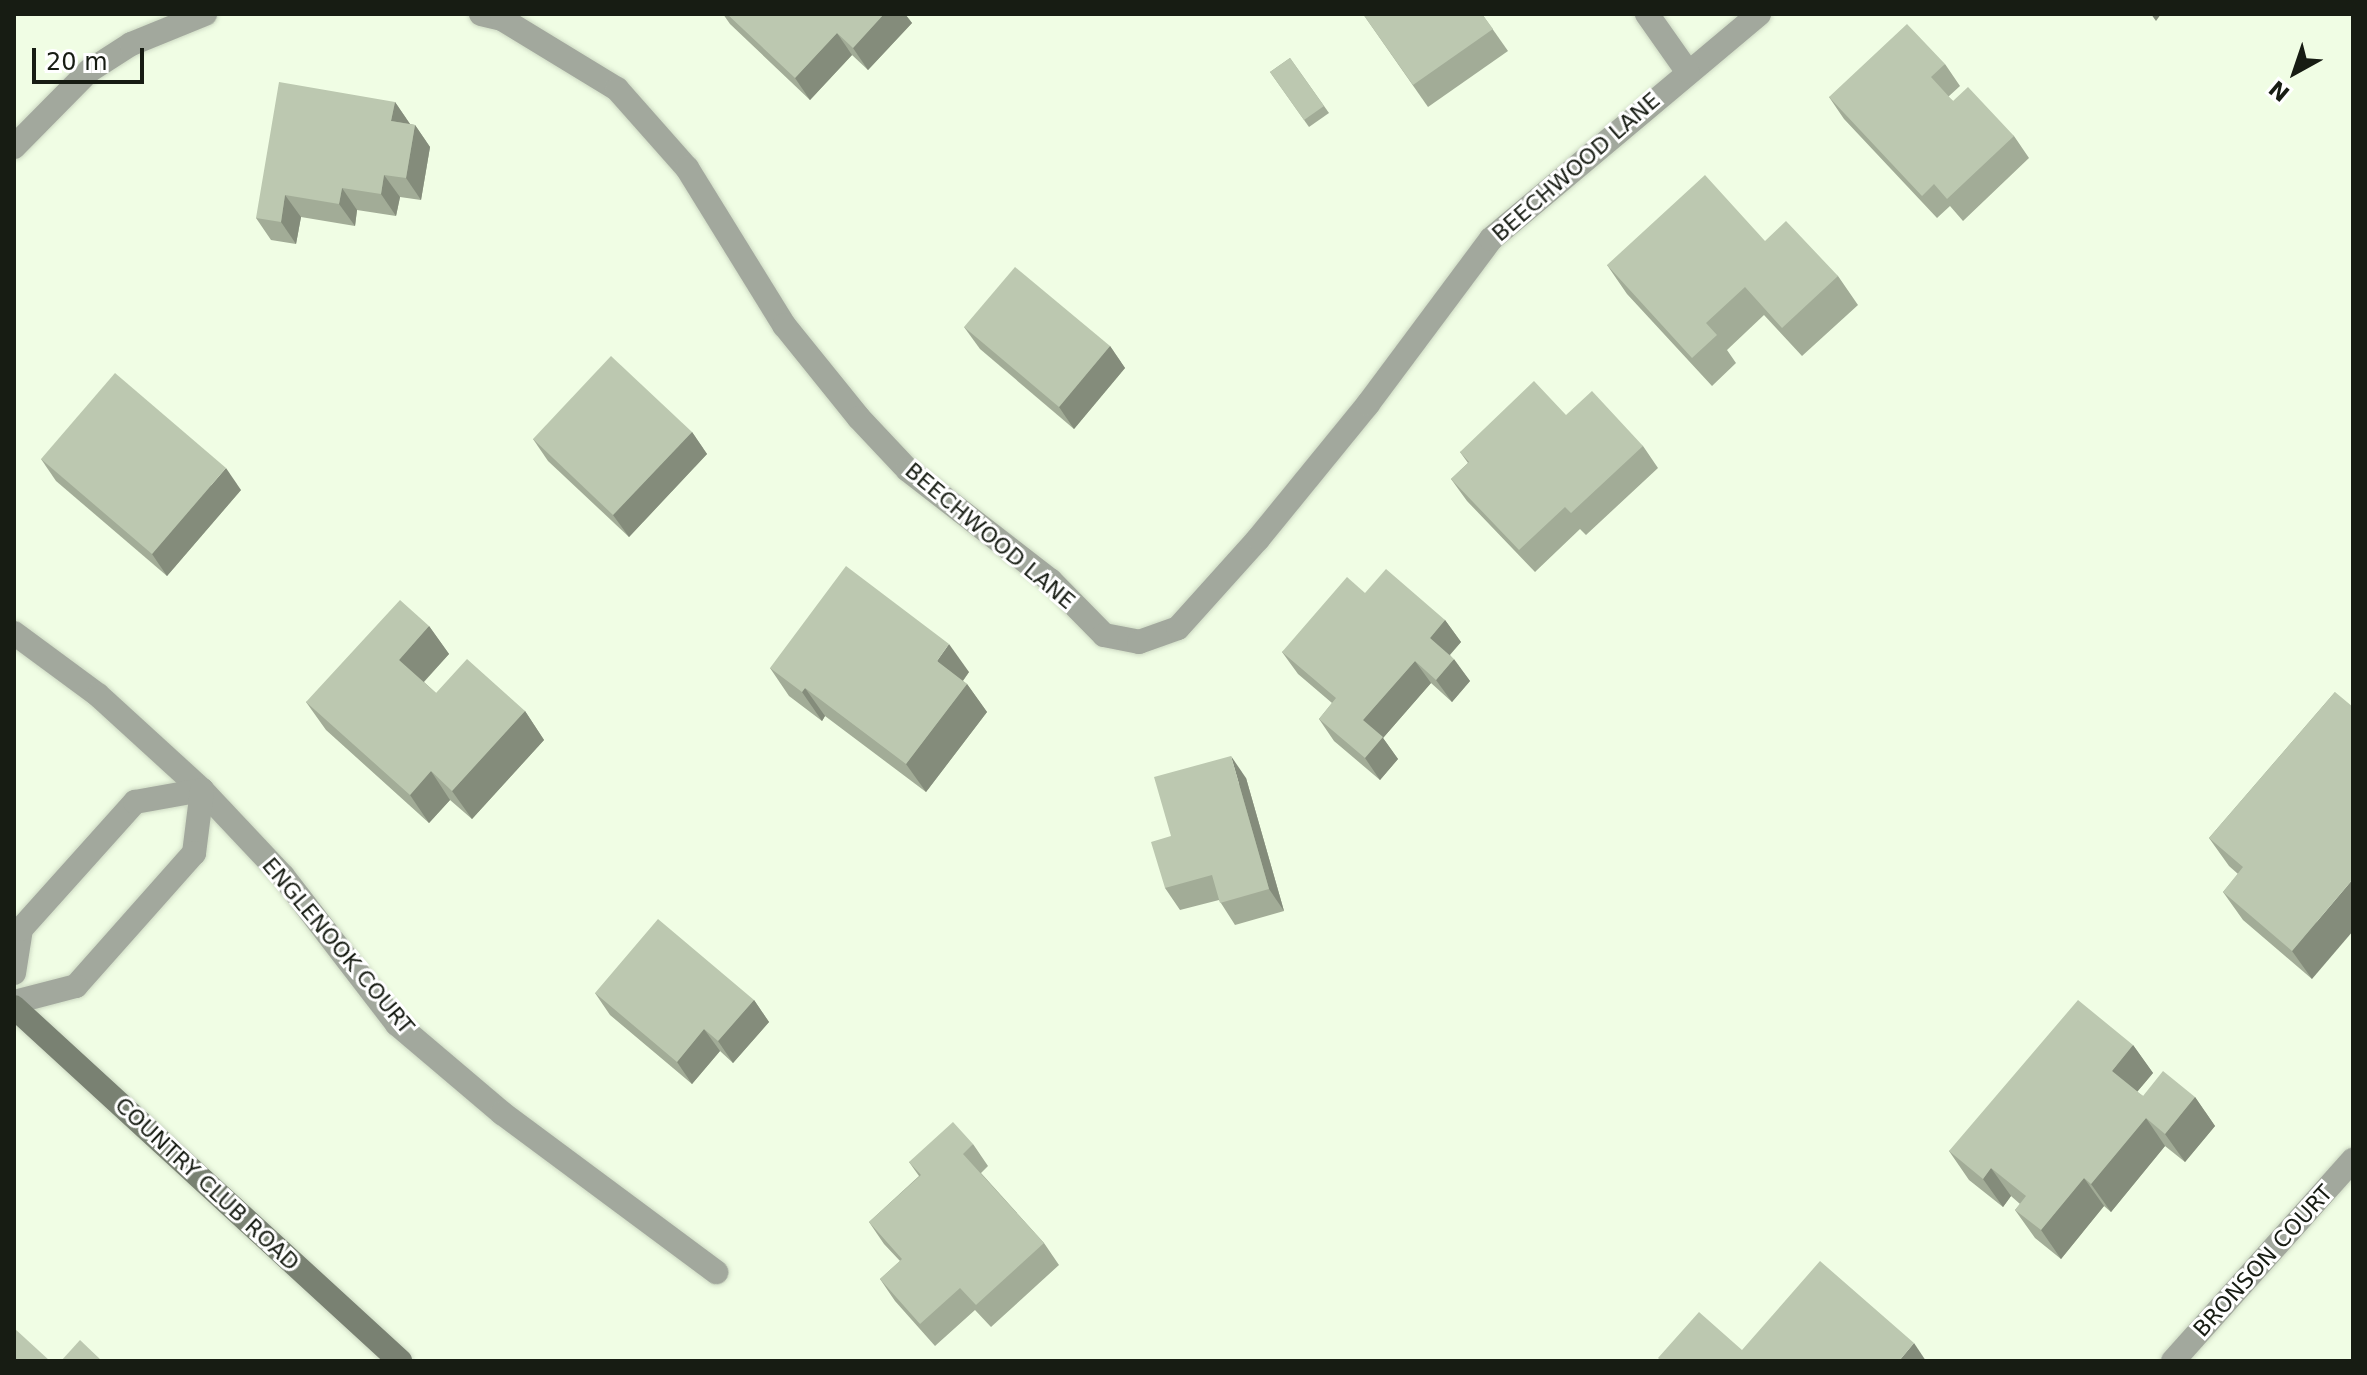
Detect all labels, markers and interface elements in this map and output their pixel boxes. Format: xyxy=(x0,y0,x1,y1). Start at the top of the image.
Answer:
scale bar xyxy=(36,32,148,82)
north arrow xyxy=(2255,32,2335,112)
text: 20 m xyxy=(46,48,108,76)
text: N xyxy=(2264,75,2294,106)
street label: BEECHWOOD LANE xyxy=(1487,87,1665,247)
street label: BEECHWOOD LANE xyxy=(900,457,1080,615)
street label: ENGLENOOK COURT xyxy=(257,852,419,1040)
street label: COUNTRY CLUB ROAD xyxy=(110,1092,304,1276)
street label: BRONSON COURT xyxy=(2188,1180,2338,1342)

